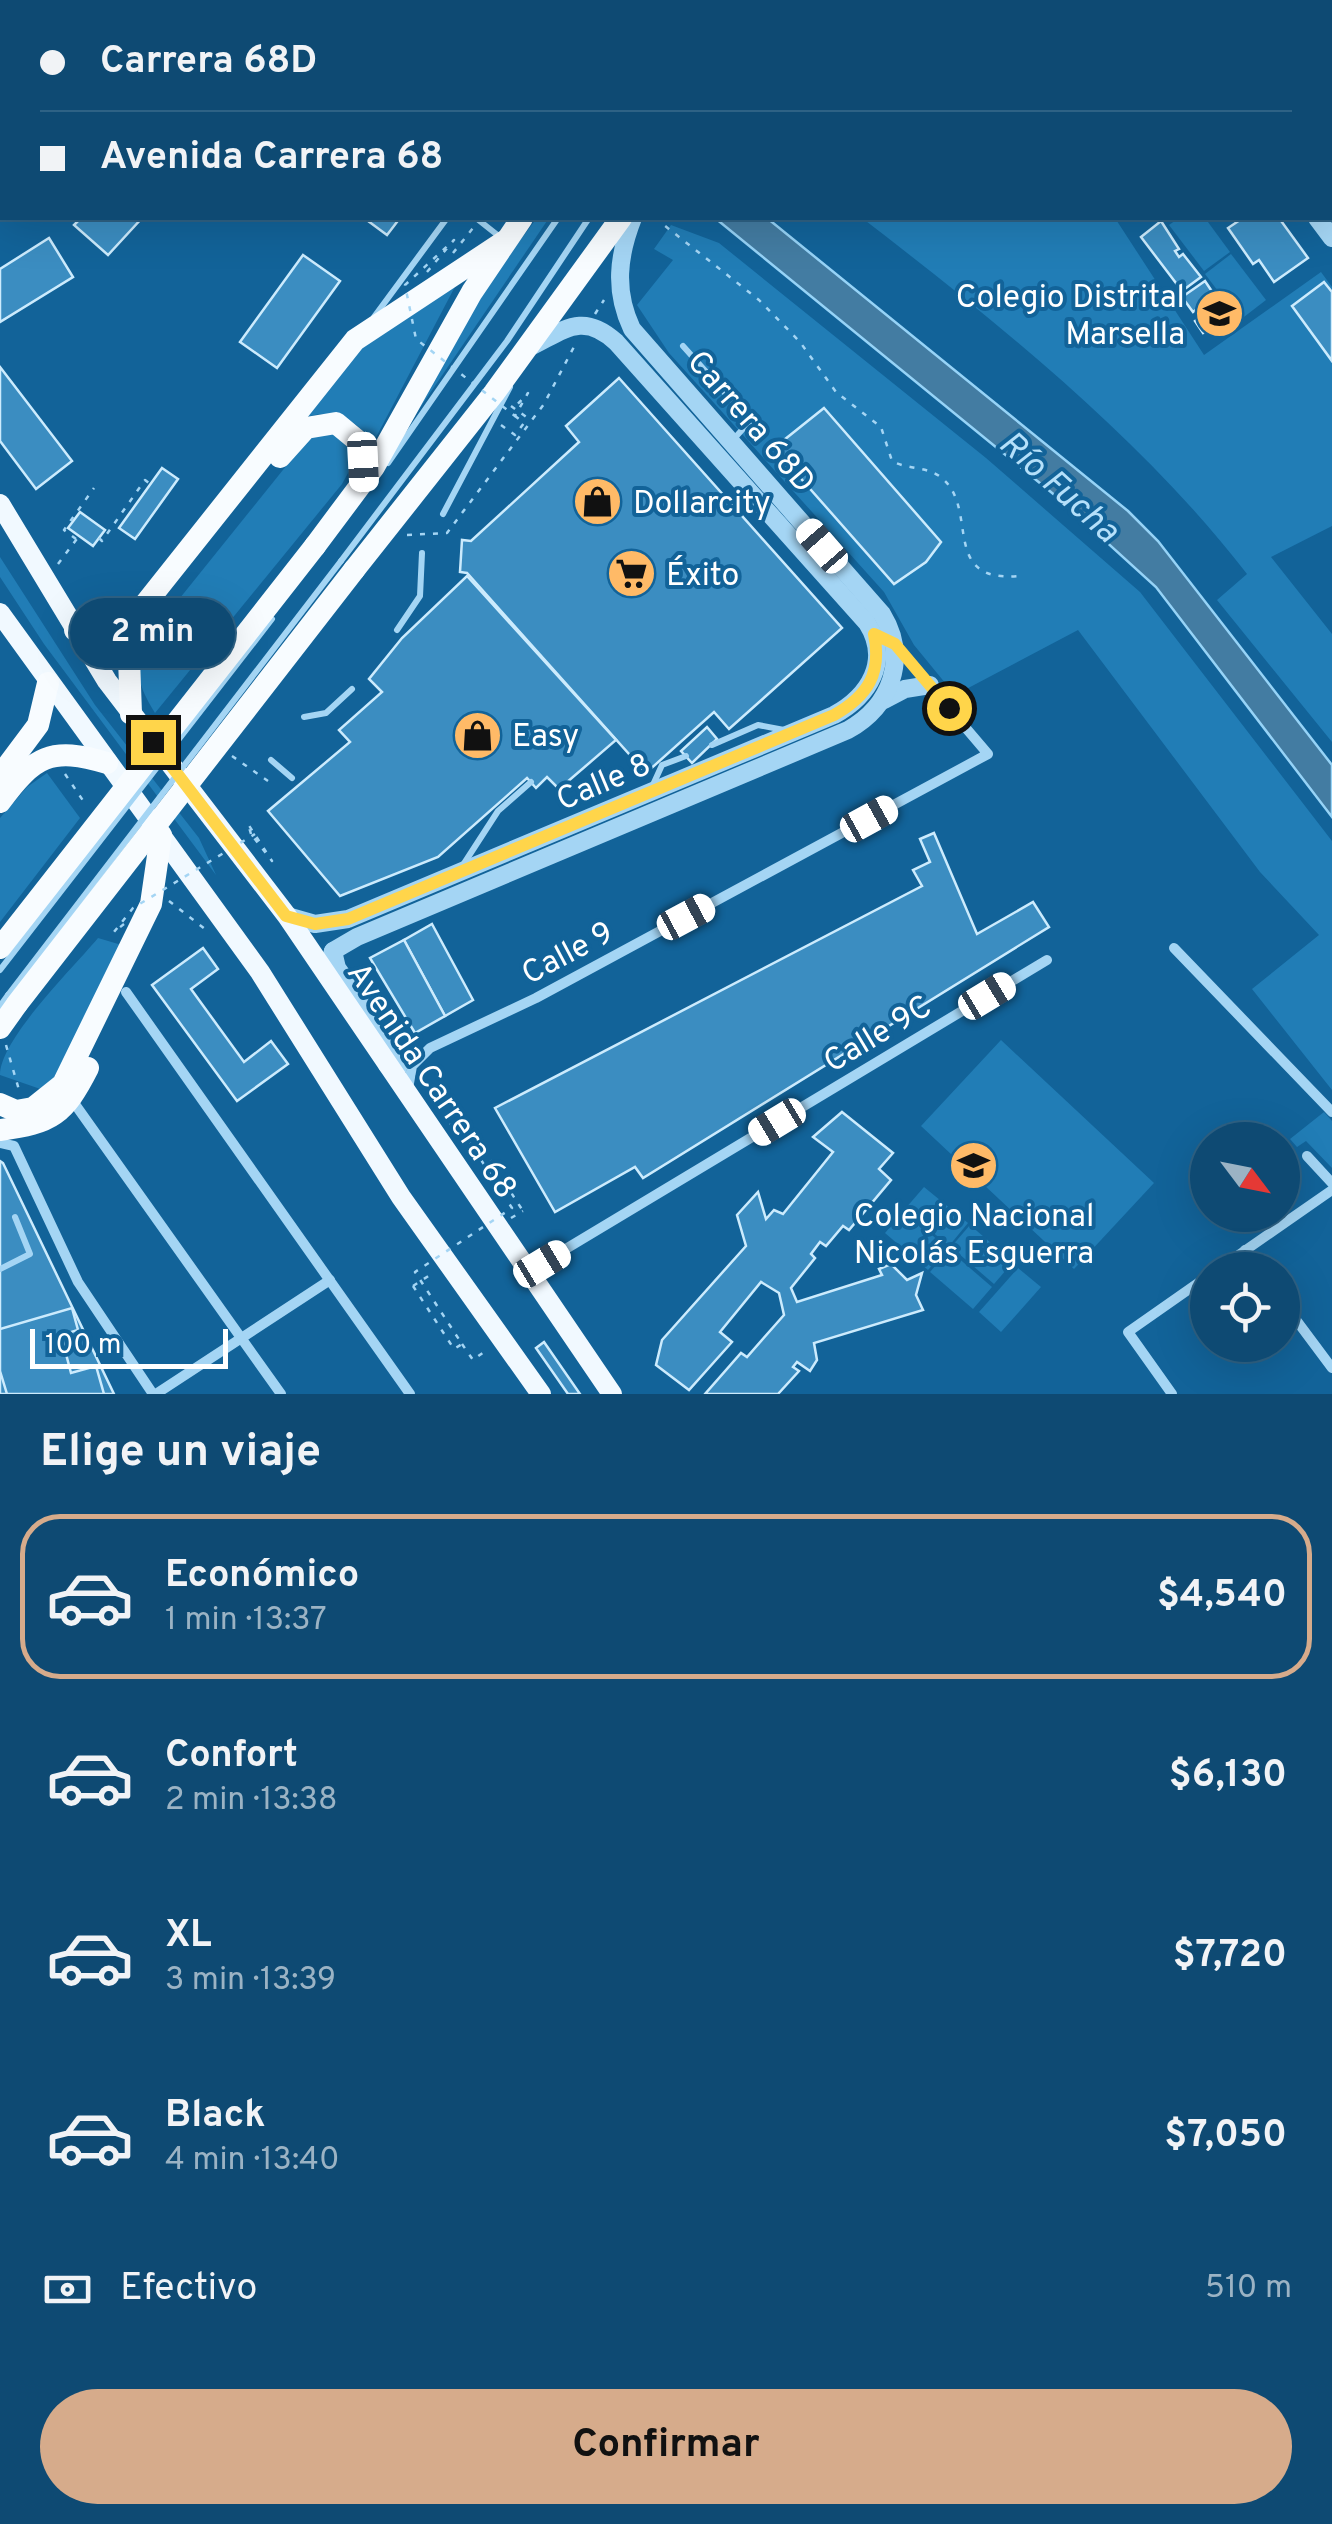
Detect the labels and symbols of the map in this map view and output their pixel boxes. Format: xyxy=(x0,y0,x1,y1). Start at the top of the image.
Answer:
place label: Colegio Distrital Marsella xyxy=(956,279,1185,356)
school or university icon: Colegio Distrital Marsella xyxy=(1194,288,1246,340)
street label: Carrera 68D xyxy=(677,343,823,502)
water label: Río Fucha xyxy=(989,423,1127,554)
car xyxy=(346,431,380,493)
shop icon: Dollarcity xyxy=(572,476,624,528)
place label: Dollarcity xyxy=(633,485,771,525)
car xyxy=(791,514,853,578)
supermarket icon: Éxito xyxy=(605,548,657,600)
place label: Éxito xyxy=(666,555,739,597)
callout: 2 min xyxy=(70,597,236,667)
route start xyxy=(927,686,972,731)
shop icon: Easy xyxy=(451,709,503,761)
place label: Easy xyxy=(512,718,579,758)
route end xyxy=(131,720,176,765)
street label: Calle 8 xyxy=(551,746,657,821)
car xyxy=(835,791,903,847)
car xyxy=(652,890,720,944)
street label: Calle 9 xyxy=(516,914,621,995)
street label: Avenida Carrera 68 xyxy=(337,956,524,1208)
car xyxy=(954,968,1020,1024)
street label: Calle 9C xyxy=(817,988,940,1083)
car xyxy=(744,1094,810,1150)
north arrow xyxy=(1190,1122,1300,1232)
school or university icon: Colegio Nacional Nicolás Esguerra xyxy=(948,1139,1000,1191)
place label: Colegio Nacional Nicolás Esguerra xyxy=(854,1198,1094,1275)
car xyxy=(509,1236,575,1292)
scale bar xyxy=(30,1324,228,1368)

